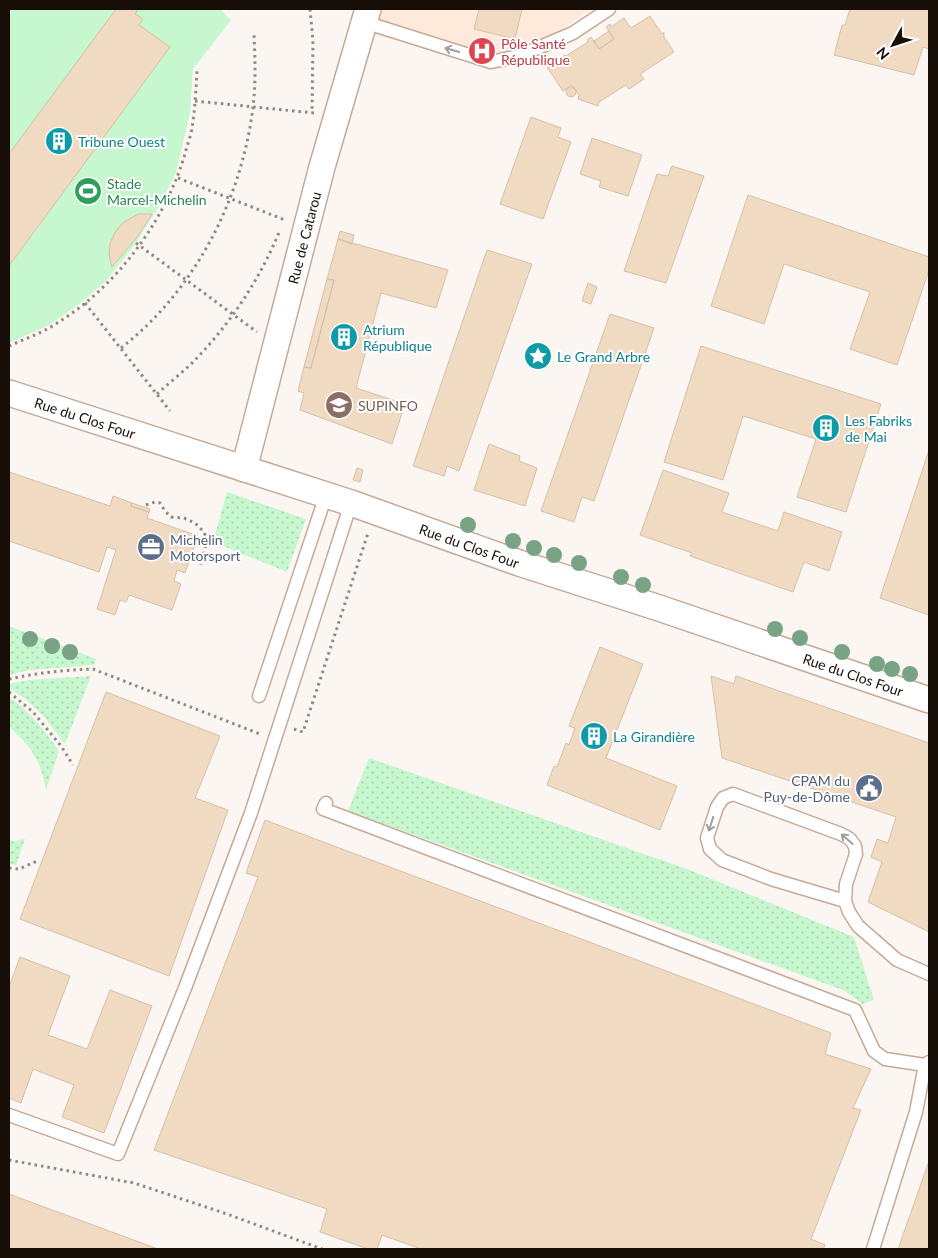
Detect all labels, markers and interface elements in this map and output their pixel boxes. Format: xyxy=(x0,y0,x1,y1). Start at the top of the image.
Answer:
north arrow xyxy=(868,20,918,70)
place label: Pôle Santé République xyxy=(501,35,570,68)
hospital icon: Pôle Santé République xyxy=(467,36,497,66)
text: N xyxy=(873,44,893,63)
one-way arrow xyxy=(445,45,461,55)
building icon: Tribune Ouest xyxy=(44,126,74,156)
place label: Tribune Ouest xyxy=(78,133,165,150)
place label: Stade Marcel-Michelin xyxy=(107,175,207,208)
sports icon: Stade Marcel-Michelin xyxy=(73,176,103,206)
street label: Rue de Catarou xyxy=(284,189,324,286)
place label: Atrium République xyxy=(363,321,432,354)
building icon: Atrium République xyxy=(329,322,359,352)
place icon: Le Grand Arbre xyxy=(523,341,553,371)
place label: Le Grand Arbre xyxy=(557,348,650,365)
school or university icon: SUPINFO xyxy=(324,390,354,420)
street label: Rue du Clos Four xyxy=(33,393,138,442)
place label: SUPINFO xyxy=(358,397,418,414)
place label: Les Fabriks de Mai xyxy=(845,412,912,445)
building icon: Les Fabriks de Mai xyxy=(811,413,841,443)
street label: Rue du Clos Four xyxy=(417,520,522,571)
place label: Michelin Motorsport xyxy=(170,531,241,564)
office icon: Michelin Motorsport xyxy=(136,532,166,562)
street label: Rue du Clos Four xyxy=(801,649,906,699)
building icon: La Girandière xyxy=(579,721,609,751)
place label: La Girandière xyxy=(613,728,695,745)
place label: CPAM du Puy-de-Dôme xyxy=(764,772,850,805)
public building icon: CPAM du Puy-de-Dôme xyxy=(854,773,884,803)
one-way arrow xyxy=(706,815,716,831)
one-way arrow xyxy=(841,834,854,845)

